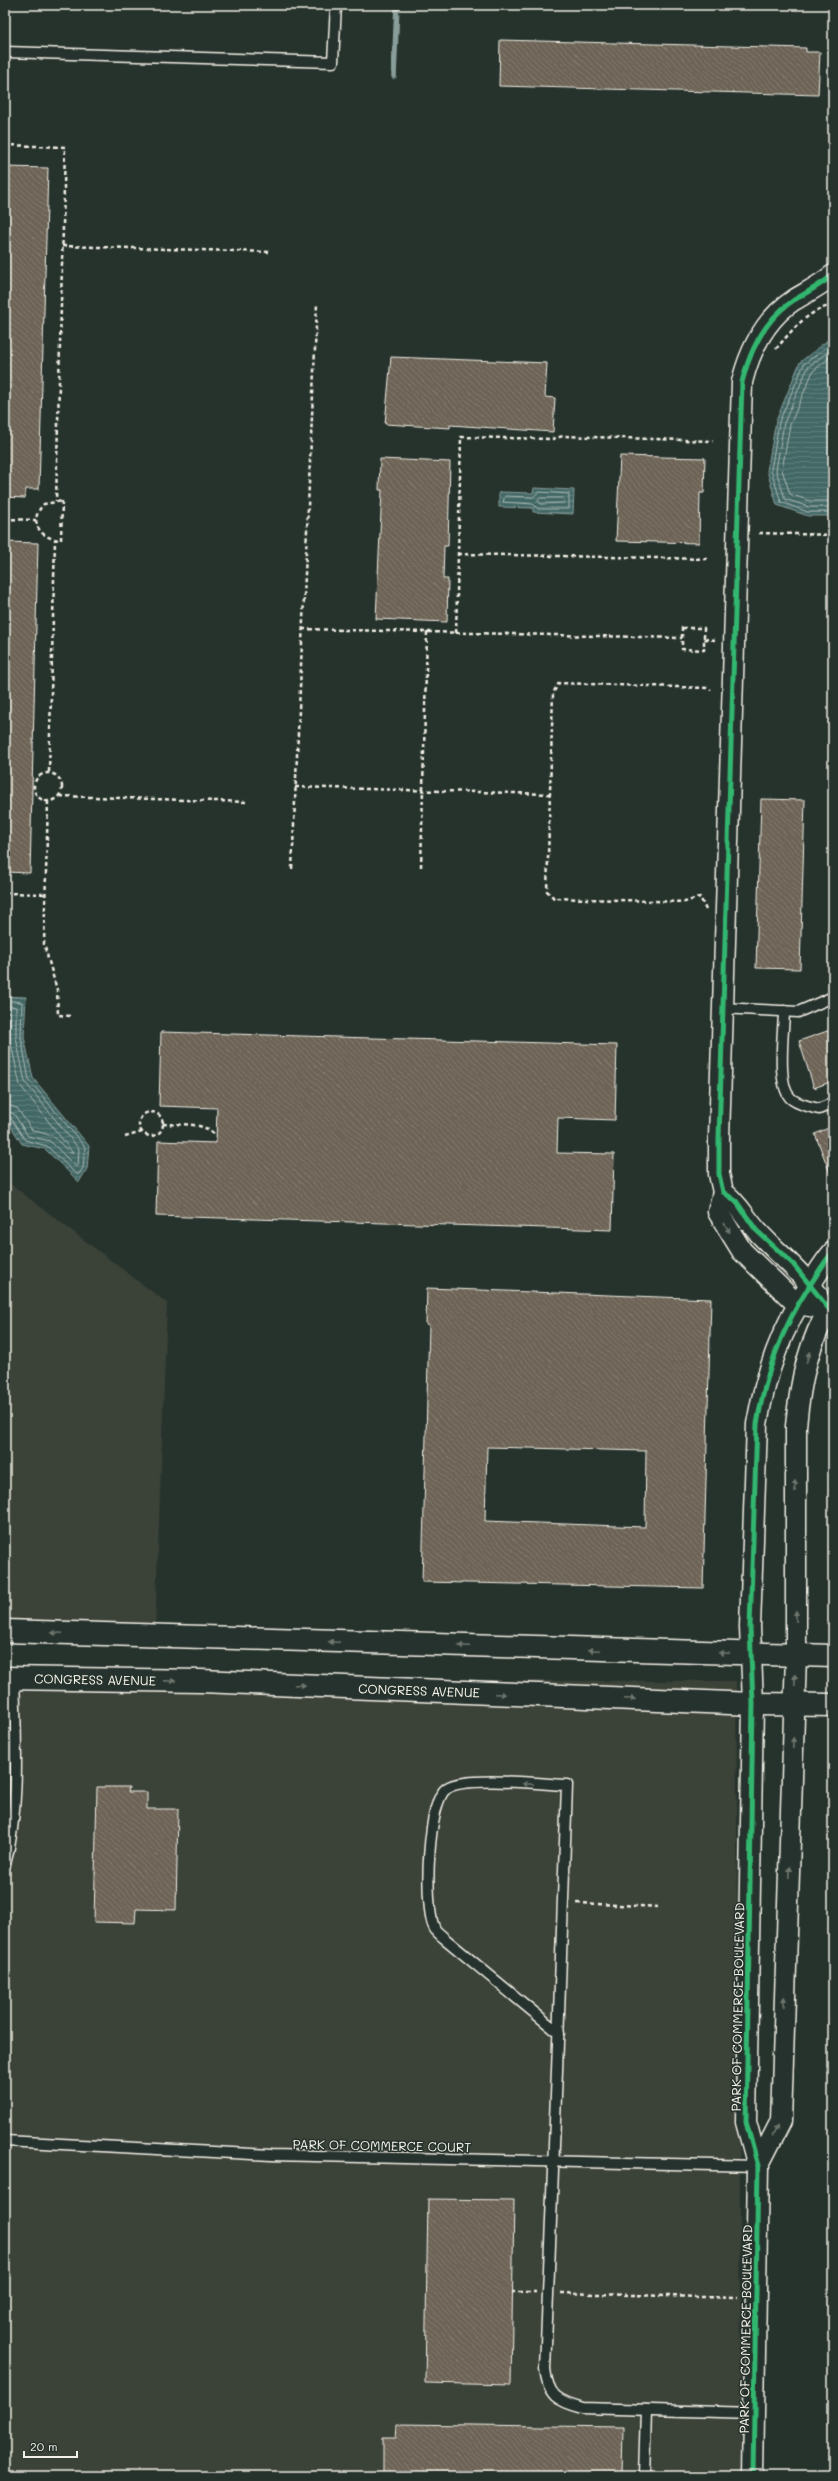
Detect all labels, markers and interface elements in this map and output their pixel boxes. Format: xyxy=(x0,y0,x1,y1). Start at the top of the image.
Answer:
one-way arrow xyxy=(724,1222,731,1234)
one-way arrow xyxy=(805,1351,811,1363)
one-way arrow xyxy=(792,1479,798,1492)
one-way arrow xyxy=(793,1609,799,1622)
one-way arrow xyxy=(51,1629,63,1636)
one-way arrow xyxy=(328,1638,340,1645)
one-way arrow xyxy=(457,1643,470,1649)
one-way arrow xyxy=(587,1647,600,1653)
one-way arrow xyxy=(717,1650,730,1656)
street label: CONGRESS AVENUE xyxy=(34,1669,156,1689)
one-way arrow xyxy=(792,1673,798,1686)
one-way arrow xyxy=(164,1678,177,1684)
street label: CONGRESS AVENUE xyxy=(358,1679,480,1701)
one-way arrow xyxy=(294,1682,306,1689)
one-way arrow xyxy=(494,1690,506,1697)
one-way arrow xyxy=(624,1696,637,1702)
one-way arrow xyxy=(790,1736,796,1749)
one-way arrow xyxy=(522,1780,534,1787)
one-way arrow xyxy=(785,1866,792,1878)
street label: PARK OF COMMERCE BOULEVARD xyxy=(727,1902,747,2112)
one-way arrow xyxy=(781,1996,788,2008)
one-way arrow xyxy=(772,2125,778,2137)
street label: PARK OF COMMERCE COURT xyxy=(292,2135,472,2155)
street label: PARK OF COMMERCE BOULEVARD xyxy=(735,2224,755,2434)
scale bar xyxy=(24,2433,77,2459)
text: 20 m xyxy=(30,2438,58,2454)

